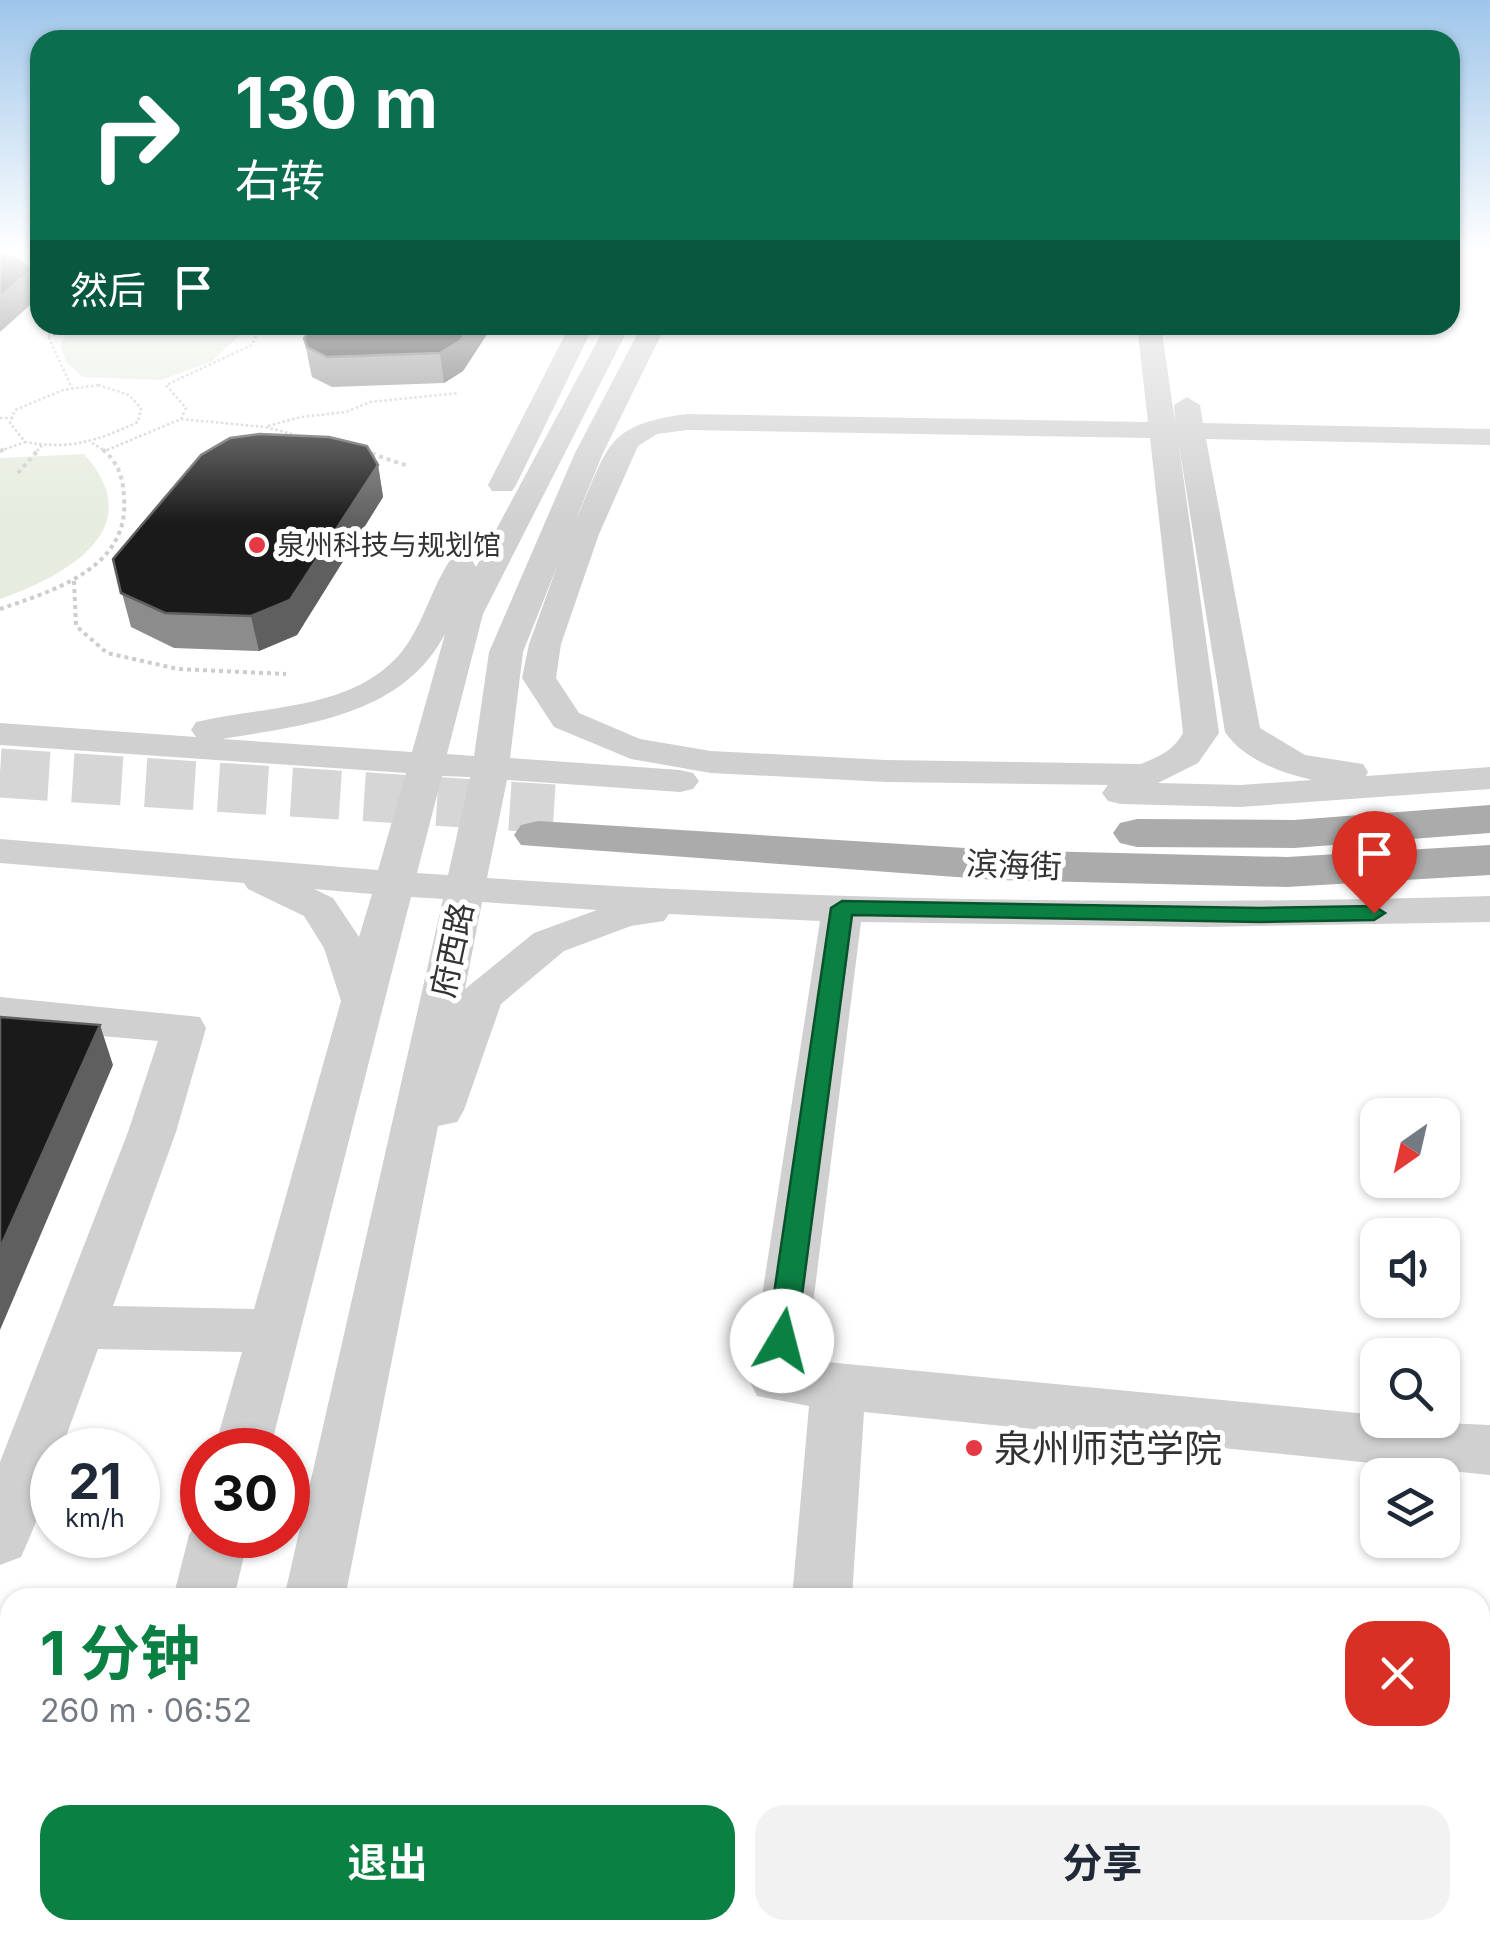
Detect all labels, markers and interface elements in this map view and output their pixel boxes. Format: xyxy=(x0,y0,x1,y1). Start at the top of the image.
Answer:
text: 130 m xyxy=(235,60,438,145)
icon: right xyxy=(70,70,200,200)
text: 右转 xyxy=(235,153,325,208)
icon: arrive xyxy=(166,260,221,315)
text: 然后 xyxy=(70,267,146,313)
place label: 泉州科技与规划馆 xyxy=(277,528,501,562)
marker: 泉州科技与规划馆 xyxy=(246,534,268,556)
pin xyxy=(1332,811,1417,914)
icon: arrive xyxy=(1347,826,1402,881)
street label: 滨海街 xyxy=(965,844,1063,886)
street label: 府西路 xyxy=(423,899,481,1001)
north arrow xyxy=(1360,1098,1460,1198)
map controls xyxy=(1360,1098,1460,1558)
button: sound xyxy=(1360,1218,1460,1318)
position arrow xyxy=(730,1289,834,1393)
button: search xyxy=(1360,1338,1460,1438)
place label: 泉州师范学院 xyxy=(994,1425,1222,1471)
speed limit sign: 30 xyxy=(180,1428,310,1558)
marker: 泉州师范学院 xyxy=(963,1437,985,1459)
text: 21 xyxy=(68,1451,122,1511)
button: layers xyxy=(1360,1458,1460,1558)
text: km/h xyxy=(65,1503,125,1533)
text: 1 分钟 xyxy=(40,1617,200,1689)
button: close xyxy=(1345,1621,1450,1726)
text: 260 m · 06:52 xyxy=(40,1691,252,1730)
button: 退出 xyxy=(40,1805,735,1920)
button: 分享 xyxy=(755,1805,1450,1920)

